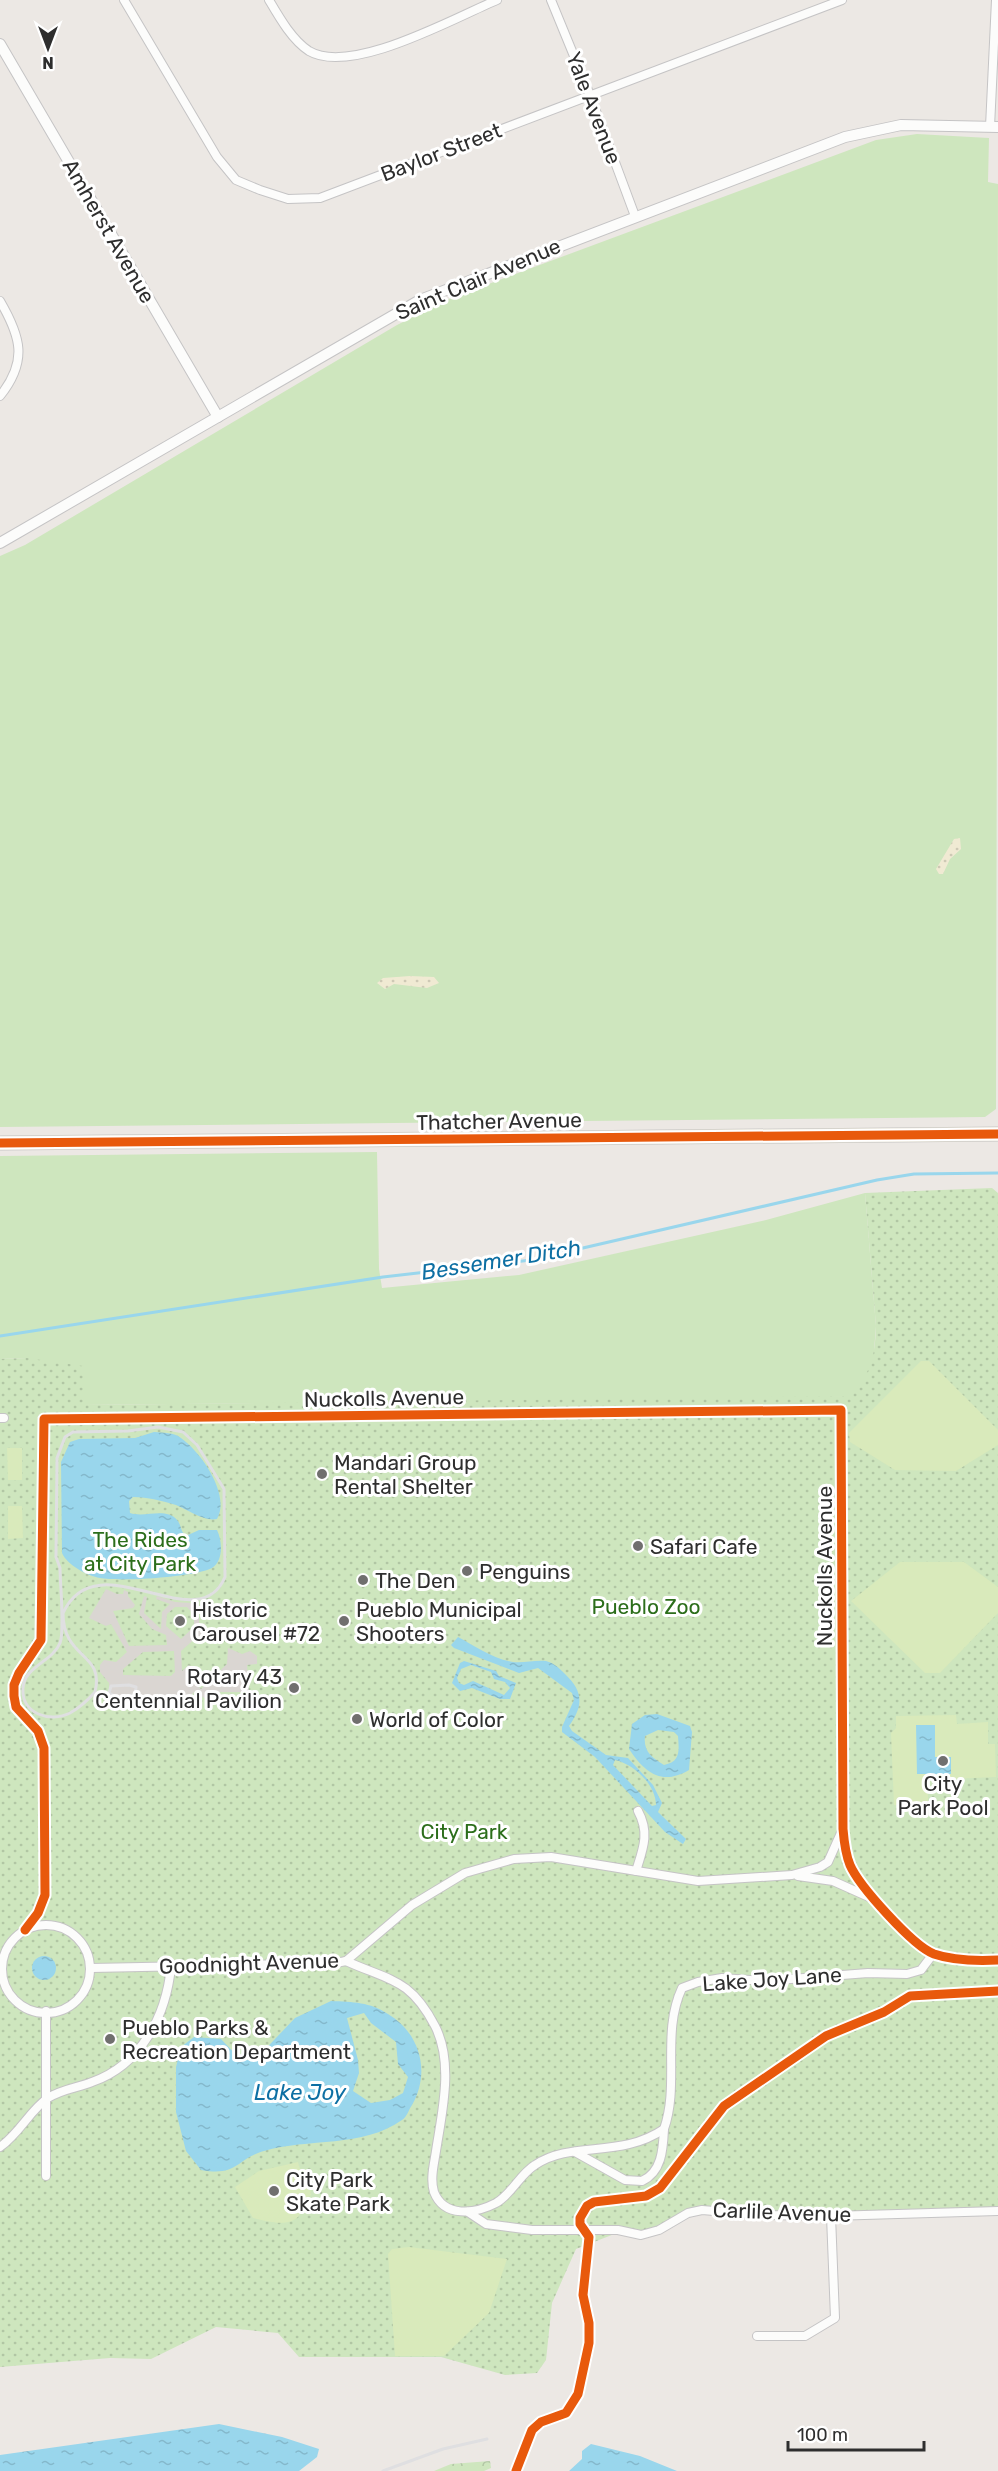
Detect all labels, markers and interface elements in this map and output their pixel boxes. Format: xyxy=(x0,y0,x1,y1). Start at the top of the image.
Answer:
north arrow xyxy=(18,18,78,78)
street label: Yale Avenue xyxy=(561,48,627,168)
text: N xyxy=(42,53,54,72)
street label: Baylor Street xyxy=(377,117,505,187)
street label: Amherst Avenue xyxy=(58,154,160,308)
street label: Saint Clair Avenue xyxy=(392,233,564,325)
street label: Thatcher Avenue xyxy=(416,1107,582,1135)
water label: Bessemer Ditch xyxy=(419,1234,583,1286)
street label: Nuckolls Avenue xyxy=(304,1384,464,1412)
place label: Mandari Group Rental Shelter xyxy=(334,1450,477,1499)
marker: Mandari Group Rental Shelter xyxy=(315,1467,329,1481)
street label: Nuckolls Avenue xyxy=(812,1486,837,1646)
park label: The Rides at City Park xyxy=(84,1527,196,1576)
place label: Safari Cafe xyxy=(650,1534,757,1559)
marker: Safari Cafe xyxy=(631,1539,645,1553)
place label: Penguins xyxy=(479,1559,571,1584)
marker: Penguins xyxy=(460,1564,474,1578)
place label: The Den xyxy=(375,1568,455,1593)
marker: The Den xyxy=(356,1573,370,1587)
park label: Pueblo Zoo xyxy=(591,1594,701,1619)
place label: Historic Carousel #72 xyxy=(192,1597,320,1646)
place label: Pueblo Municipal Shooters xyxy=(356,1597,522,1646)
marker: Historic Carousel #72 xyxy=(173,1614,187,1628)
marker: Pueblo Municipal Shooters xyxy=(337,1614,351,1628)
place label: Rotary 43 Centennial Pavilion xyxy=(95,1664,282,1713)
marker: Rotary 43 Centennial Pavilion xyxy=(287,1681,301,1695)
place label: World of Color xyxy=(369,1707,504,1732)
marker: World of Color xyxy=(350,1712,364,1726)
marker: City Park Pool xyxy=(936,1754,950,1768)
place label: City Park Pool xyxy=(897,1771,989,1820)
park label: City Park xyxy=(420,1819,508,1844)
street label: Goodnight Avenue xyxy=(158,1947,340,1979)
street label: Lake Joy Lane xyxy=(701,1962,843,1996)
place label: Pueblo Parks & Recreation Department xyxy=(122,2015,351,2064)
marker: Pueblo Parks & Recreation Department xyxy=(103,2032,117,2046)
water label: Lake Joy xyxy=(254,2079,347,2106)
place label: City Park Skate Park xyxy=(286,2167,390,2216)
marker: City Park Skate Park xyxy=(267,2184,281,2198)
street label: Carlile Avenue xyxy=(712,2197,852,2227)
scale bar xyxy=(788,2414,924,2452)
text: 100 m xyxy=(797,2424,848,2446)

